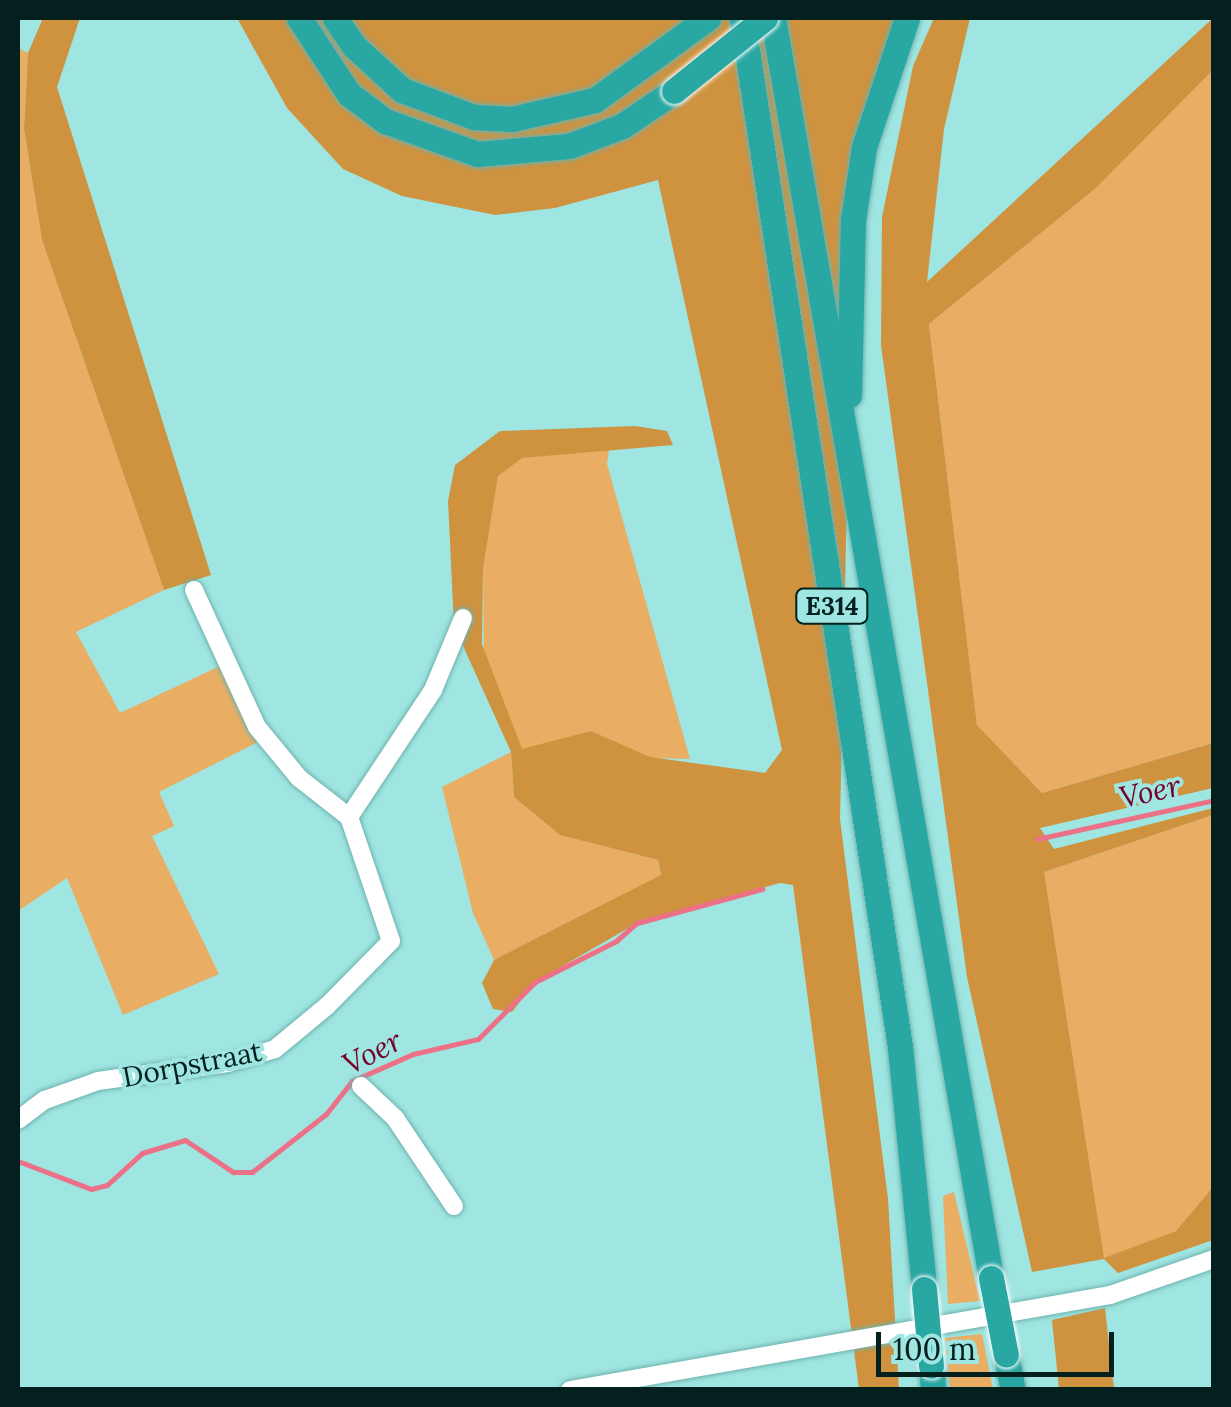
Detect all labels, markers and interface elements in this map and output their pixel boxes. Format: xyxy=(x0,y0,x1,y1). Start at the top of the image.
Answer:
road number: E314 xyxy=(794,586,870,626)
water label: Voer xyxy=(1116,767,1184,815)
water label: Voer xyxy=(336,1022,408,1082)
street label: Dorpstraat xyxy=(119,1034,265,1094)
scale bar xyxy=(881,1312,1118,1374)
text: 100 m xyxy=(893,1330,976,1368)

